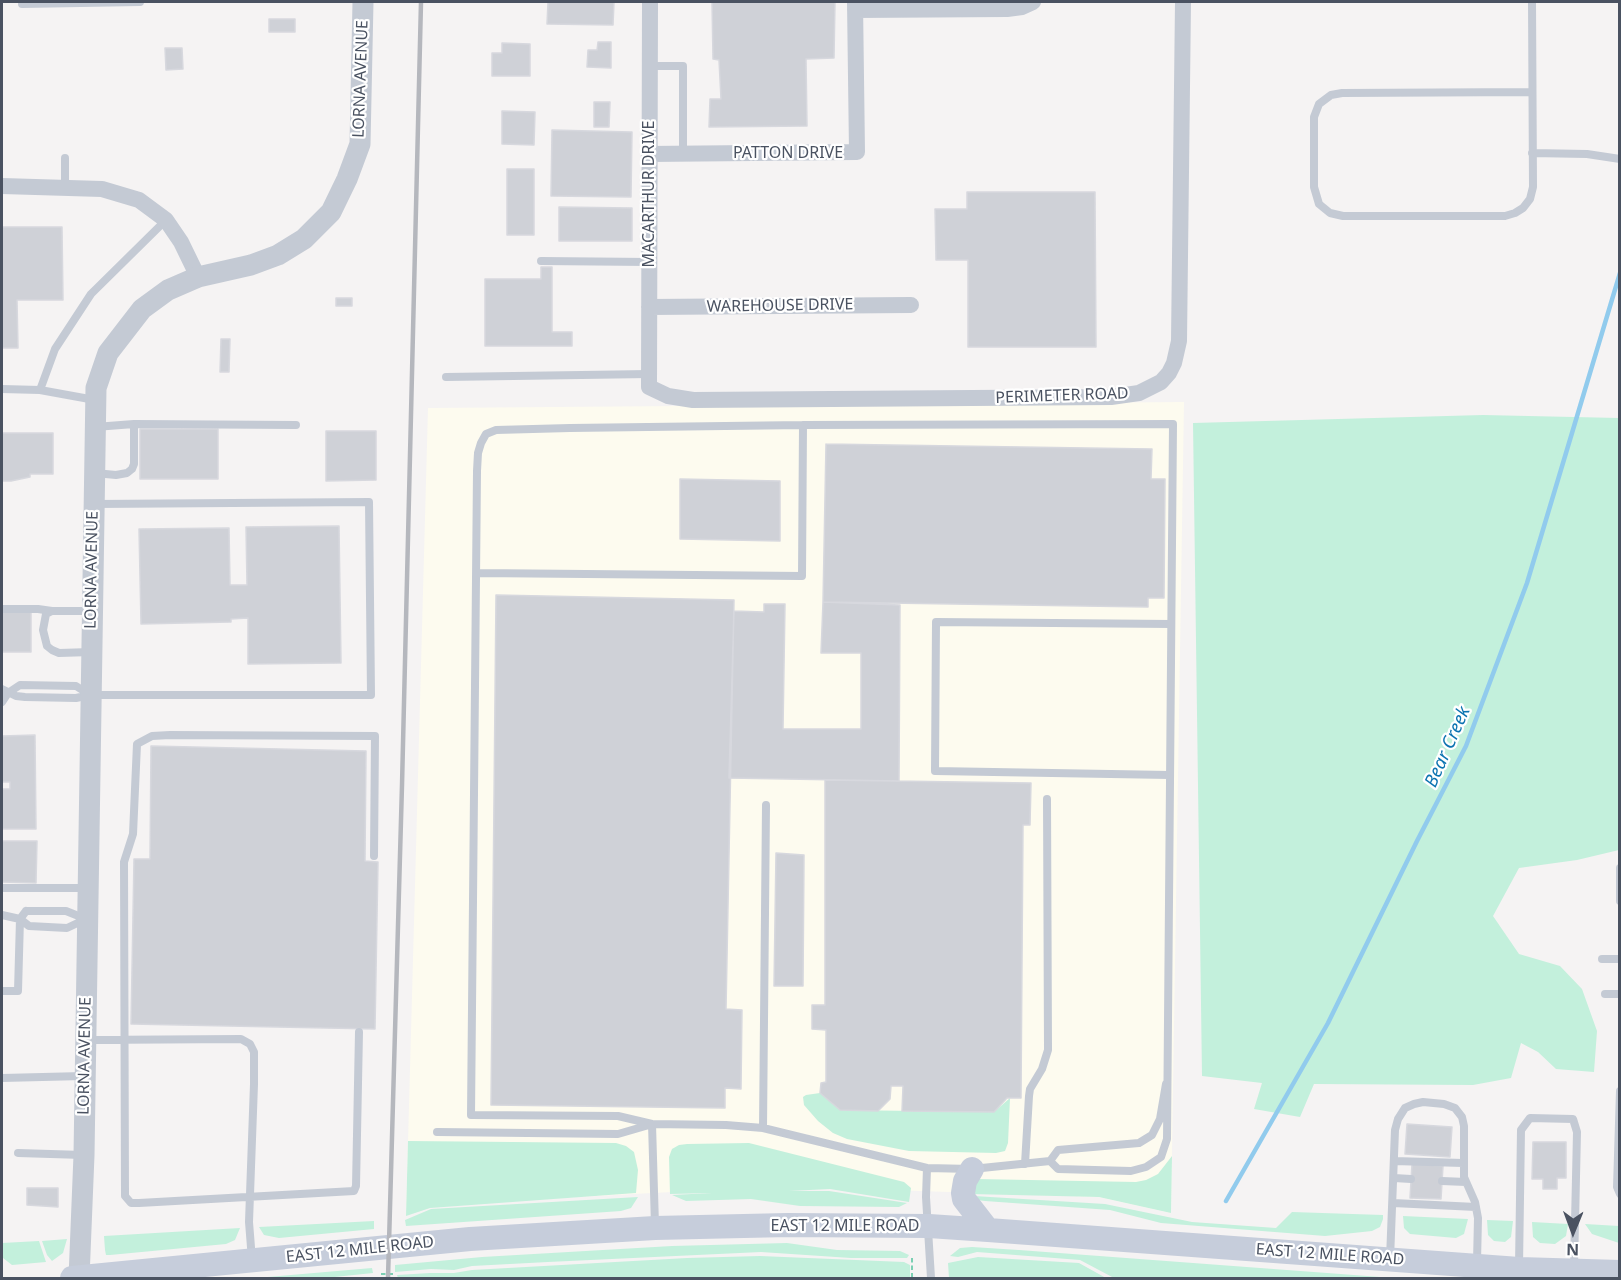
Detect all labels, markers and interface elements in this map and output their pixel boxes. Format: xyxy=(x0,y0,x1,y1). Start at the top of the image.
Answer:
street label: LORNA AVENUE xyxy=(349,20,373,138)
street label: MACARTHUR DRIVE xyxy=(639,121,659,267)
street label: PATTON DRIVE xyxy=(733,143,843,163)
street label: WAREHOUSE DRIVE xyxy=(706,295,854,317)
street label: PERIMETER ROAD xyxy=(995,384,1129,408)
street label: LORNA AVENUE xyxy=(81,511,103,629)
water label: Bear Creek xyxy=(1421,703,1475,791)
street label: LORNA AVENUE xyxy=(74,997,96,1115)
north arrow xyxy=(1543,1202,1603,1262)
street label: EAST 12 MILE ROAD xyxy=(771,1216,919,1236)
street label: EAST 12 MILE ROAD xyxy=(285,1233,435,1267)
text: N xyxy=(1566,1239,1579,1261)
street label: EAST 12 MILE ROAD xyxy=(1255,1240,1405,1270)

